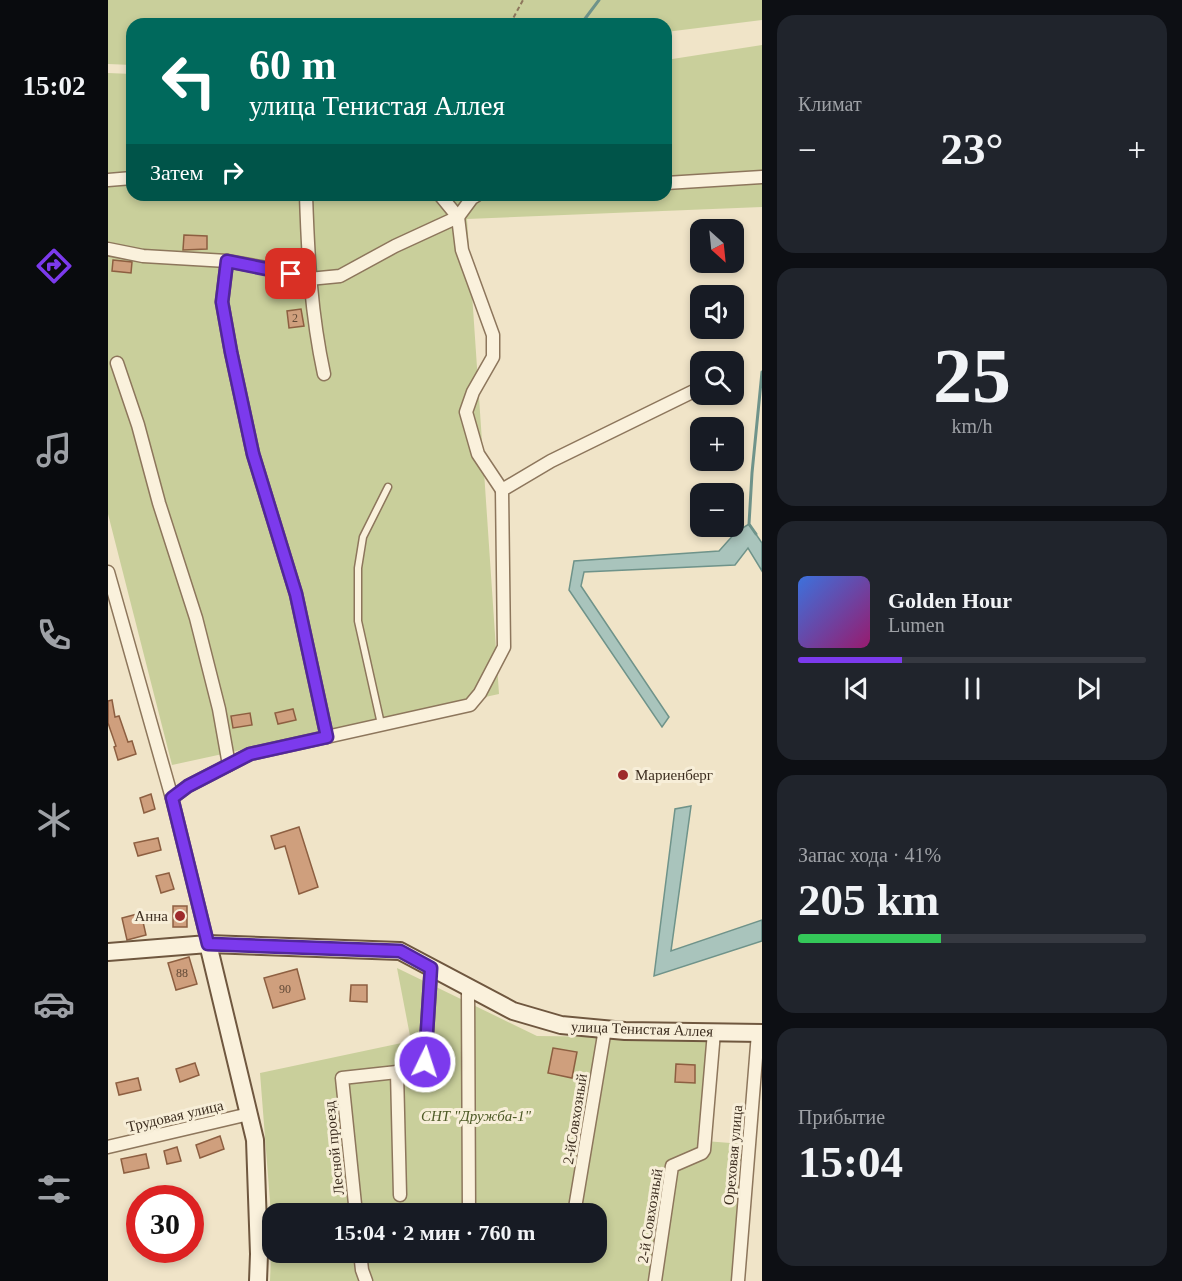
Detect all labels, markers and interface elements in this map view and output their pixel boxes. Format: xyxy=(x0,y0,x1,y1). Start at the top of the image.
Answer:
icon: left xyxy=(150,42,228,120)
text: 60 m xyxy=(249,42,337,88)
text: 15:02 xyxy=(23,71,86,101)
text: улица Тенистая Аллея xyxy=(249,91,505,121)
text: Климат xyxy=(798,93,862,115)
text: 23° xyxy=(941,124,1004,174)
text: − xyxy=(798,132,817,168)
text: + xyxy=(1127,132,1146,168)
icon: right xyxy=(216,156,249,189)
text: Затем xyxy=(150,160,204,185)
north arrow xyxy=(690,219,744,273)
map controls xyxy=(690,219,744,537)
icon: directions xyxy=(33,245,75,287)
pin xyxy=(265,248,316,299)
icon: arrive xyxy=(274,257,307,290)
button: sound xyxy=(690,285,744,339)
house number: 2 xyxy=(292,311,298,325)
text: 25 xyxy=(933,332,1011,419)
button: search xyxy=(690,351,744,405)
text: km/h xyxy=(951,415,993,437)
button: + xyxy=(690,417,744,471)
icon: music xyxy=(33,429,75,471)
button: − xyxy=(690,483,744,537)
text: Golden Hour xyxy=(888,588,1012,613)
icon: phone xyxy=(33,614,75,656)
text: Lumen xyxy=(888,614,945,636)
icon: previous xyxy=(840,672,873,705)
icon: pause xyxy=(956,672,989,705)
icon: next xyxy=(1072,672,1105,705)
place label: Мариенберг xyxy=(635,767,713,783)
marker: Мариенберг xyxy=(616,768,630,782)
icon: climate xyxy=(33,799,75,841)
text: Запас хода · 41% xyxy=(798,844,941,866)
text: 205 km xyxy=(798,875,939,925)
place label: Анна xyxy=(134,908,168,924)
marker: Анна xyxy=(173,909,187,923)
house number: 88 xyxy=(176,966,188,980)
house number: 90 xyxy=(279,982,291,996)
icon: car xyxy=(33,983,75,1025)
street label: улица Тенистая Аллея xyxy=(571,1019,713,1039)
position arrow xyxy=(393,1030,457,1094)
street label: 2-йСовхозный xyxy=(560,1073,590,1165)
street label: Трудовая улица xyxy=(125,1097,225,1135)
street label: Лесной проезд xyxy=(321,1100,347,1196)
street label: Ореховая улица xyxy=(721,1104,745,1206)
text: Прибытие xyxy=(798,1106,885,1128)
park label: СНТ "Дружба-1" xyxy=(421,1108,532,1124)
text: 15:04 xyxy=(798,1137,903,1187)
icon: filters xyxy=(33,1168,75,1210)
street label: 2-й Совхозный xyxy=(635,1168,665,1264)
speed limit sign: 30 xyxy=(126,1185,204,1263)
text: 15:04 · 2 мин · 760 m xyxy=(334,1220,535,1245)

